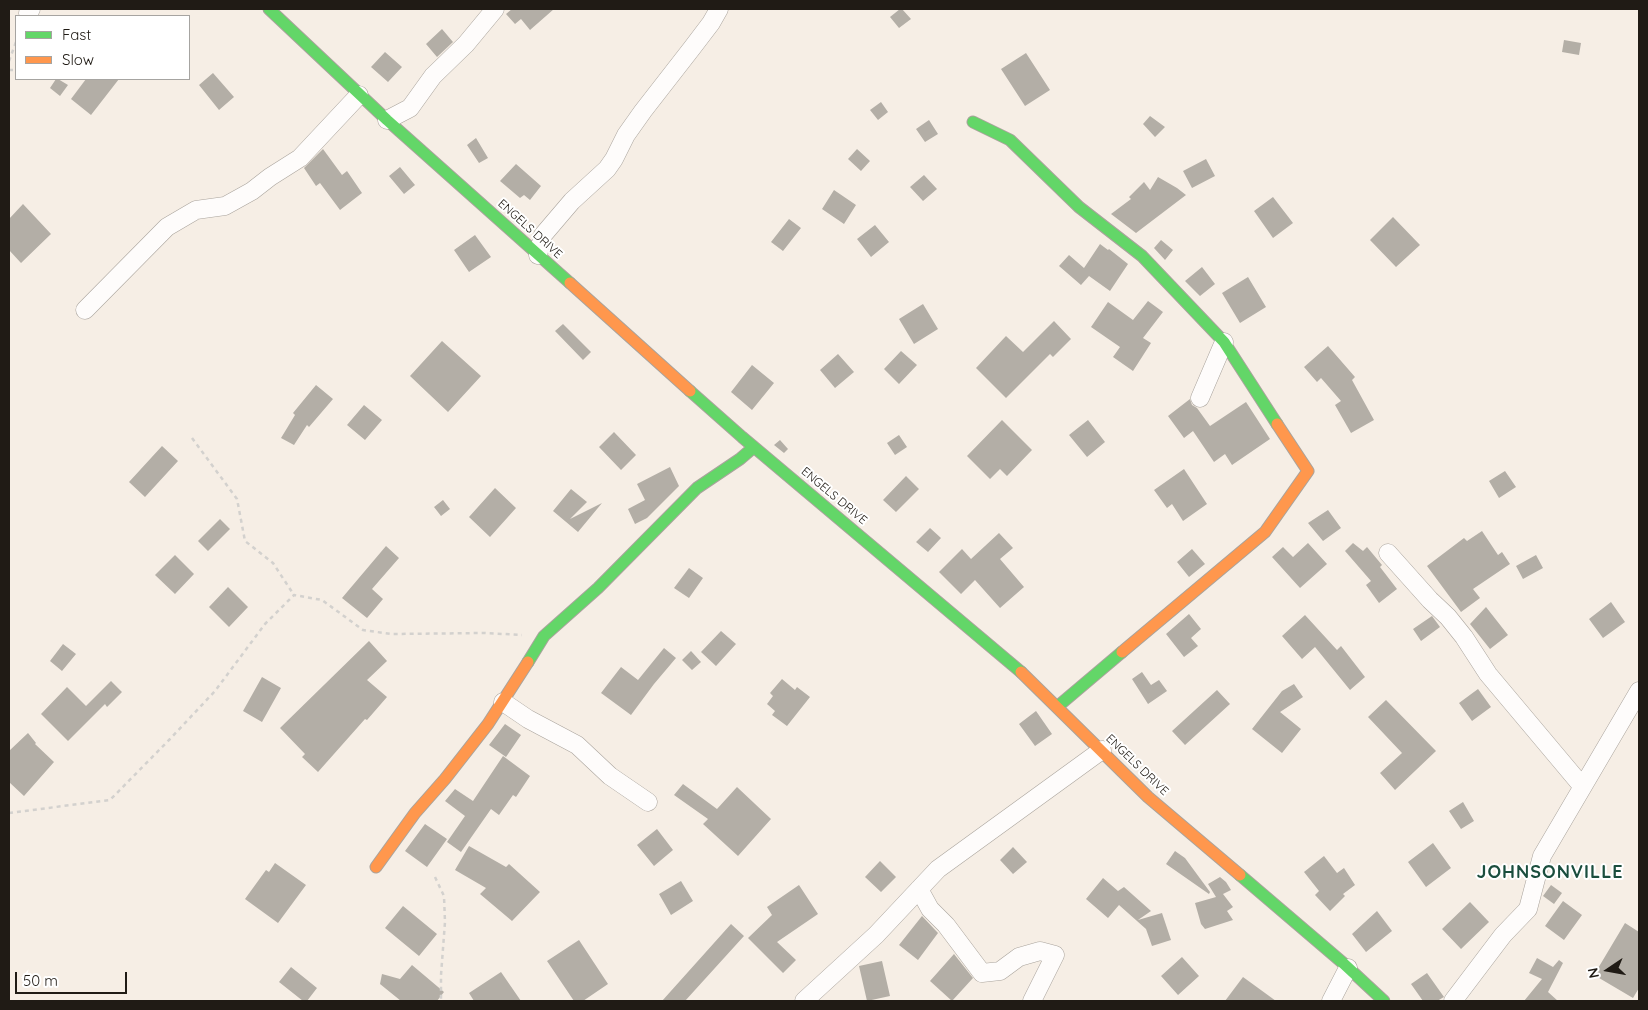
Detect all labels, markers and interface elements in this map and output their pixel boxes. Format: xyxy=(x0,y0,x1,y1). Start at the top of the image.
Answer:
legend xyxy=(15,15,190,80)
text: Fast xyxy=(62,25,91,44)
text: Slow xyxy=(62,50,94,69)
street label: ENGELS DRIVE xyxy=(495,196,565,262)
street label: ENGELS DRIVE xyxy=(798,464,870,528)
street label: ENGELS DRIVE xyxy=(1103,731,1171,799)
district label: JOHNSONVILLE xyxy=(1475,862,1625,884)
north arrow xyxy=(1583,945,1633,995)
scale bar xyxy=(18,962,130,994)
text: N xyxy=(1583,966,1603,980)
text: 50 m xyxy=(23,971,58,990)

